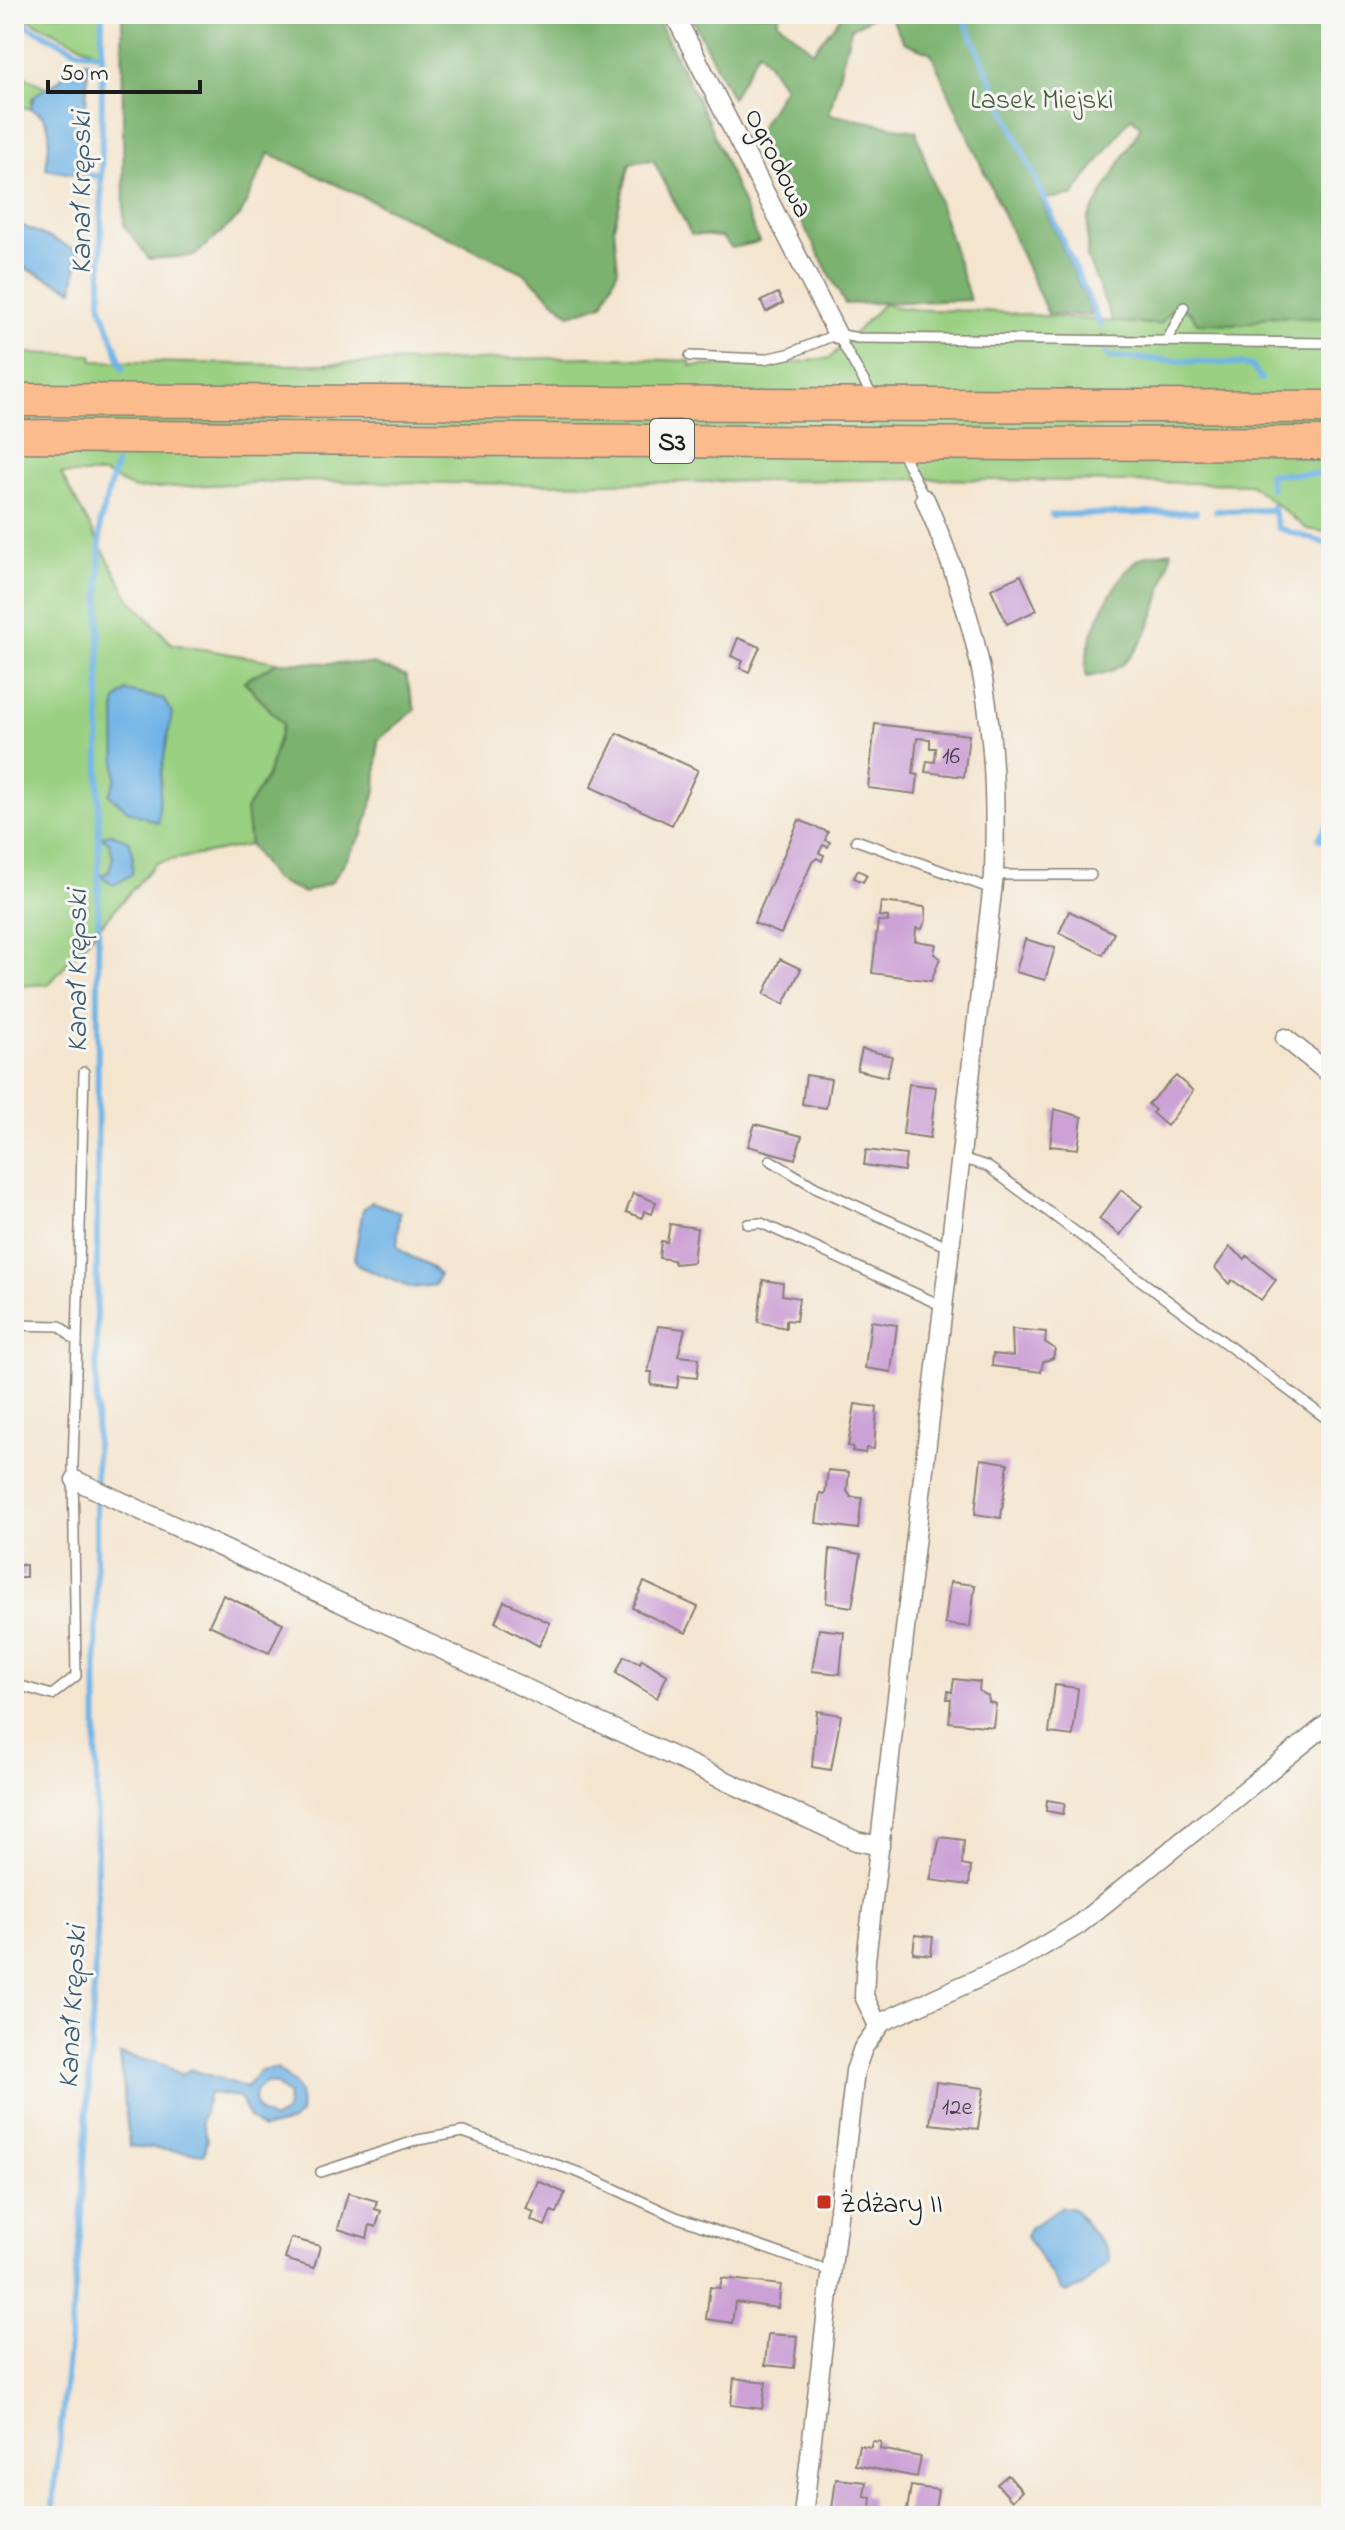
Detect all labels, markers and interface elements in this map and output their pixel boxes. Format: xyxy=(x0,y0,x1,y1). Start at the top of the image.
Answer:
scale bar xyxy=(48,44,200,94)
text: 50 m xyxy=(60,57,109,92)
park label: Lasek Miejski xyxy=(970,81,1114,122)
street label: Ogrodowa xyxy=(732,102,822,225)
water label: Kanał Krępski xyxy=(61,109,105,275)
road number: S3 xyxy=(650,419,694,463)
house number: 16 xyxy=(942,740,961,775)
water label: Kanał Krępski xyxy=(57,887,101,1053)
water label: Kanał Krępski xyxy=(48,1922,100,2090)
house number: 12e xyxy=(942,2091,972,2126)
place label: Żdżary II xyxy=(840,2185,943,2226)
marker: Żdżary II xyxy=(815,2193,833,2211)

